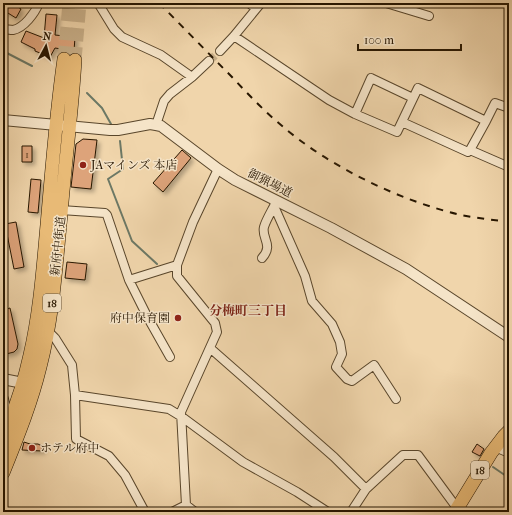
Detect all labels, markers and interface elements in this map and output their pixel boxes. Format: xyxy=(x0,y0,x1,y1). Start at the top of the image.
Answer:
north arrow xyxy=(26,26,66,66)
scale bar xyxy=(358,26,461,52)
text: N xyxy=(42,30,53,44)
text: 100 m xyxy=(364,33,394,47)
house number: 1 xyxy=(25,149,29,161)
place label: JAマインズ 本店 xyxy=(90,158,177,172)
marker: JAマインズ 本店 xyxy=(78,160,88,170)
street label: 御猟場道 xyxy=(245,166,295,200)
street label: 新府中街道 xyxy=(48,215,68,277)
road number: 18 xyxy=(43,294,61,312)
district label: 分梅町三丁目 xyxy=(209,303,287,318)
place label: 府中保育園 xyxy=(110,311,170,325)
marker: 府中保育園 xyxy=(173,313,183,323)
place label: ホテル府中 xyxy=(40,441,99,455)
marker: ホテル府中 xyxy=(27,443,37,453)
road number: 18 xyxy=(471,461,489,479)

